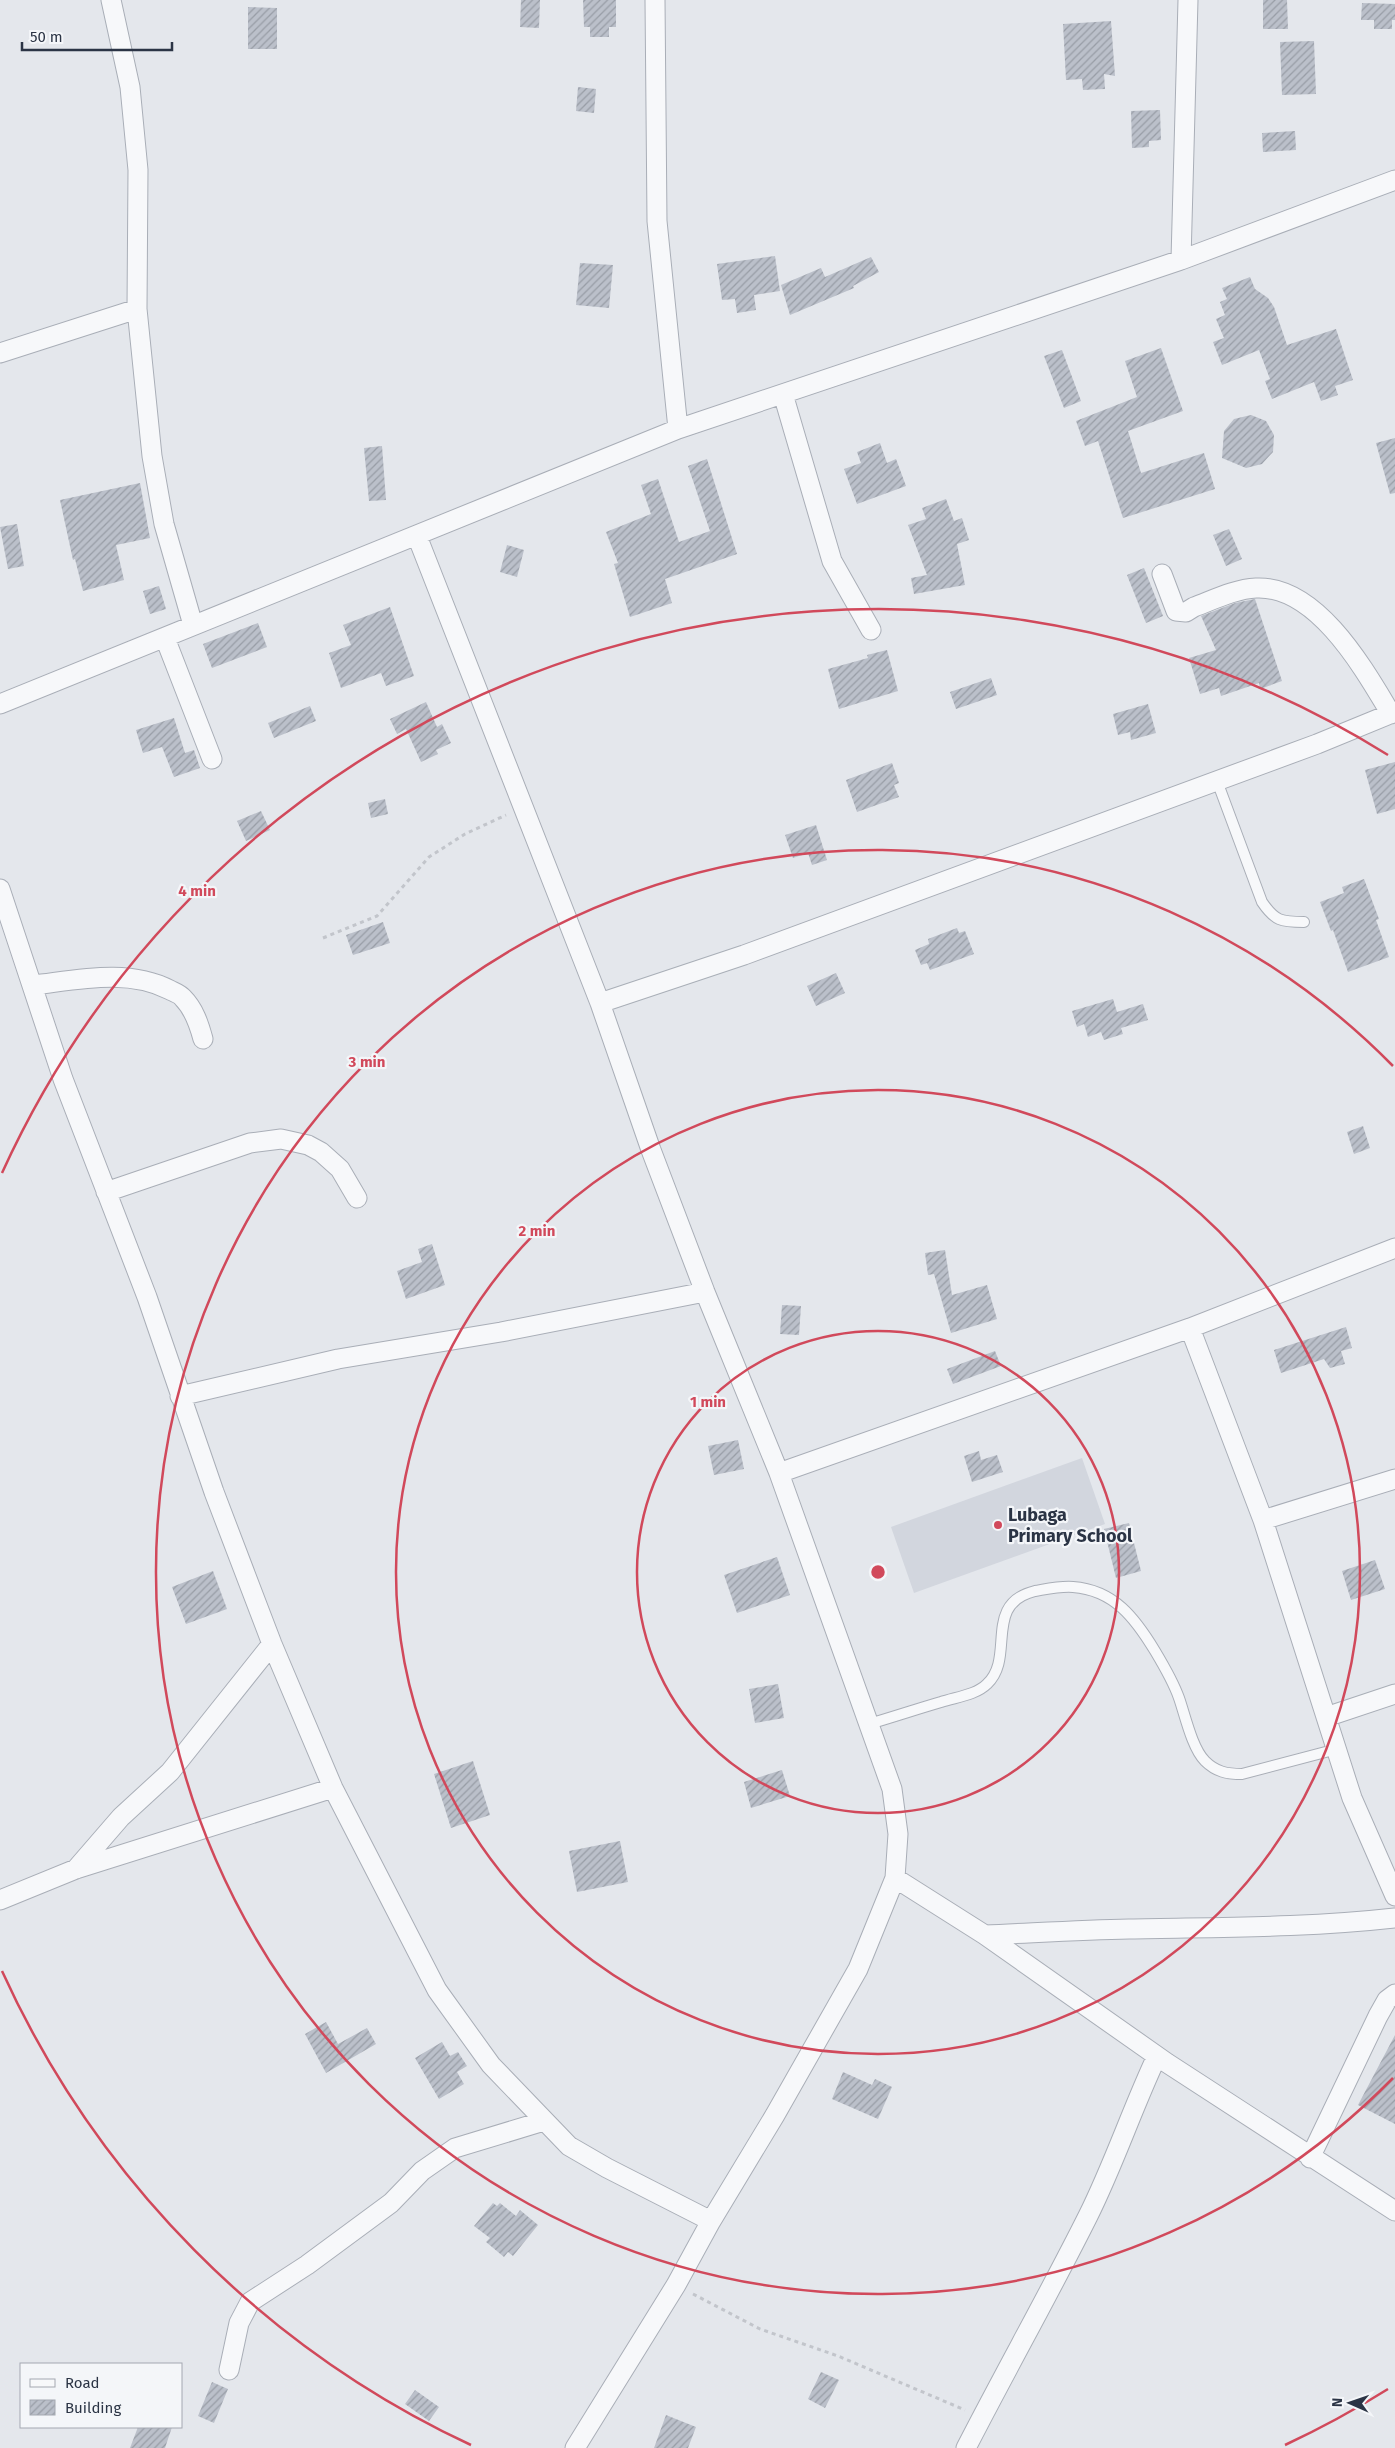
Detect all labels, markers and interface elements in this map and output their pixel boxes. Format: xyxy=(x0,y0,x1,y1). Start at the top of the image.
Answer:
scale bar xyxy=(22,20,172,52)
text: 50 m xyxy=(30,28,63,46)
text: 4 min xyxy=(178,882,216,900)
text: 3 min xyxy=(348,1053,385,1071)
text: 2 min xyxy=(519,1222,555,1240)
text: 1 min xyxy=(690,1393,726,1411)
place label: Lubaga Primary School xyxy=(1008,1504,1133,1547)
marker: Lubaga Primary School xyxy=(992,1519,1004,1531)
centre of rings xyxy=(869,1563,887,1581)
legend xyxy=(20,2363,182,2428)
text: Road xyxy=(65,2374,100,2392)
north arrow xyxy=(1325,2378,1375,2428)
text: N xyxy=(1329,2398,1346,2408)
text: Building xyxy=(65,2399,121,2417)

